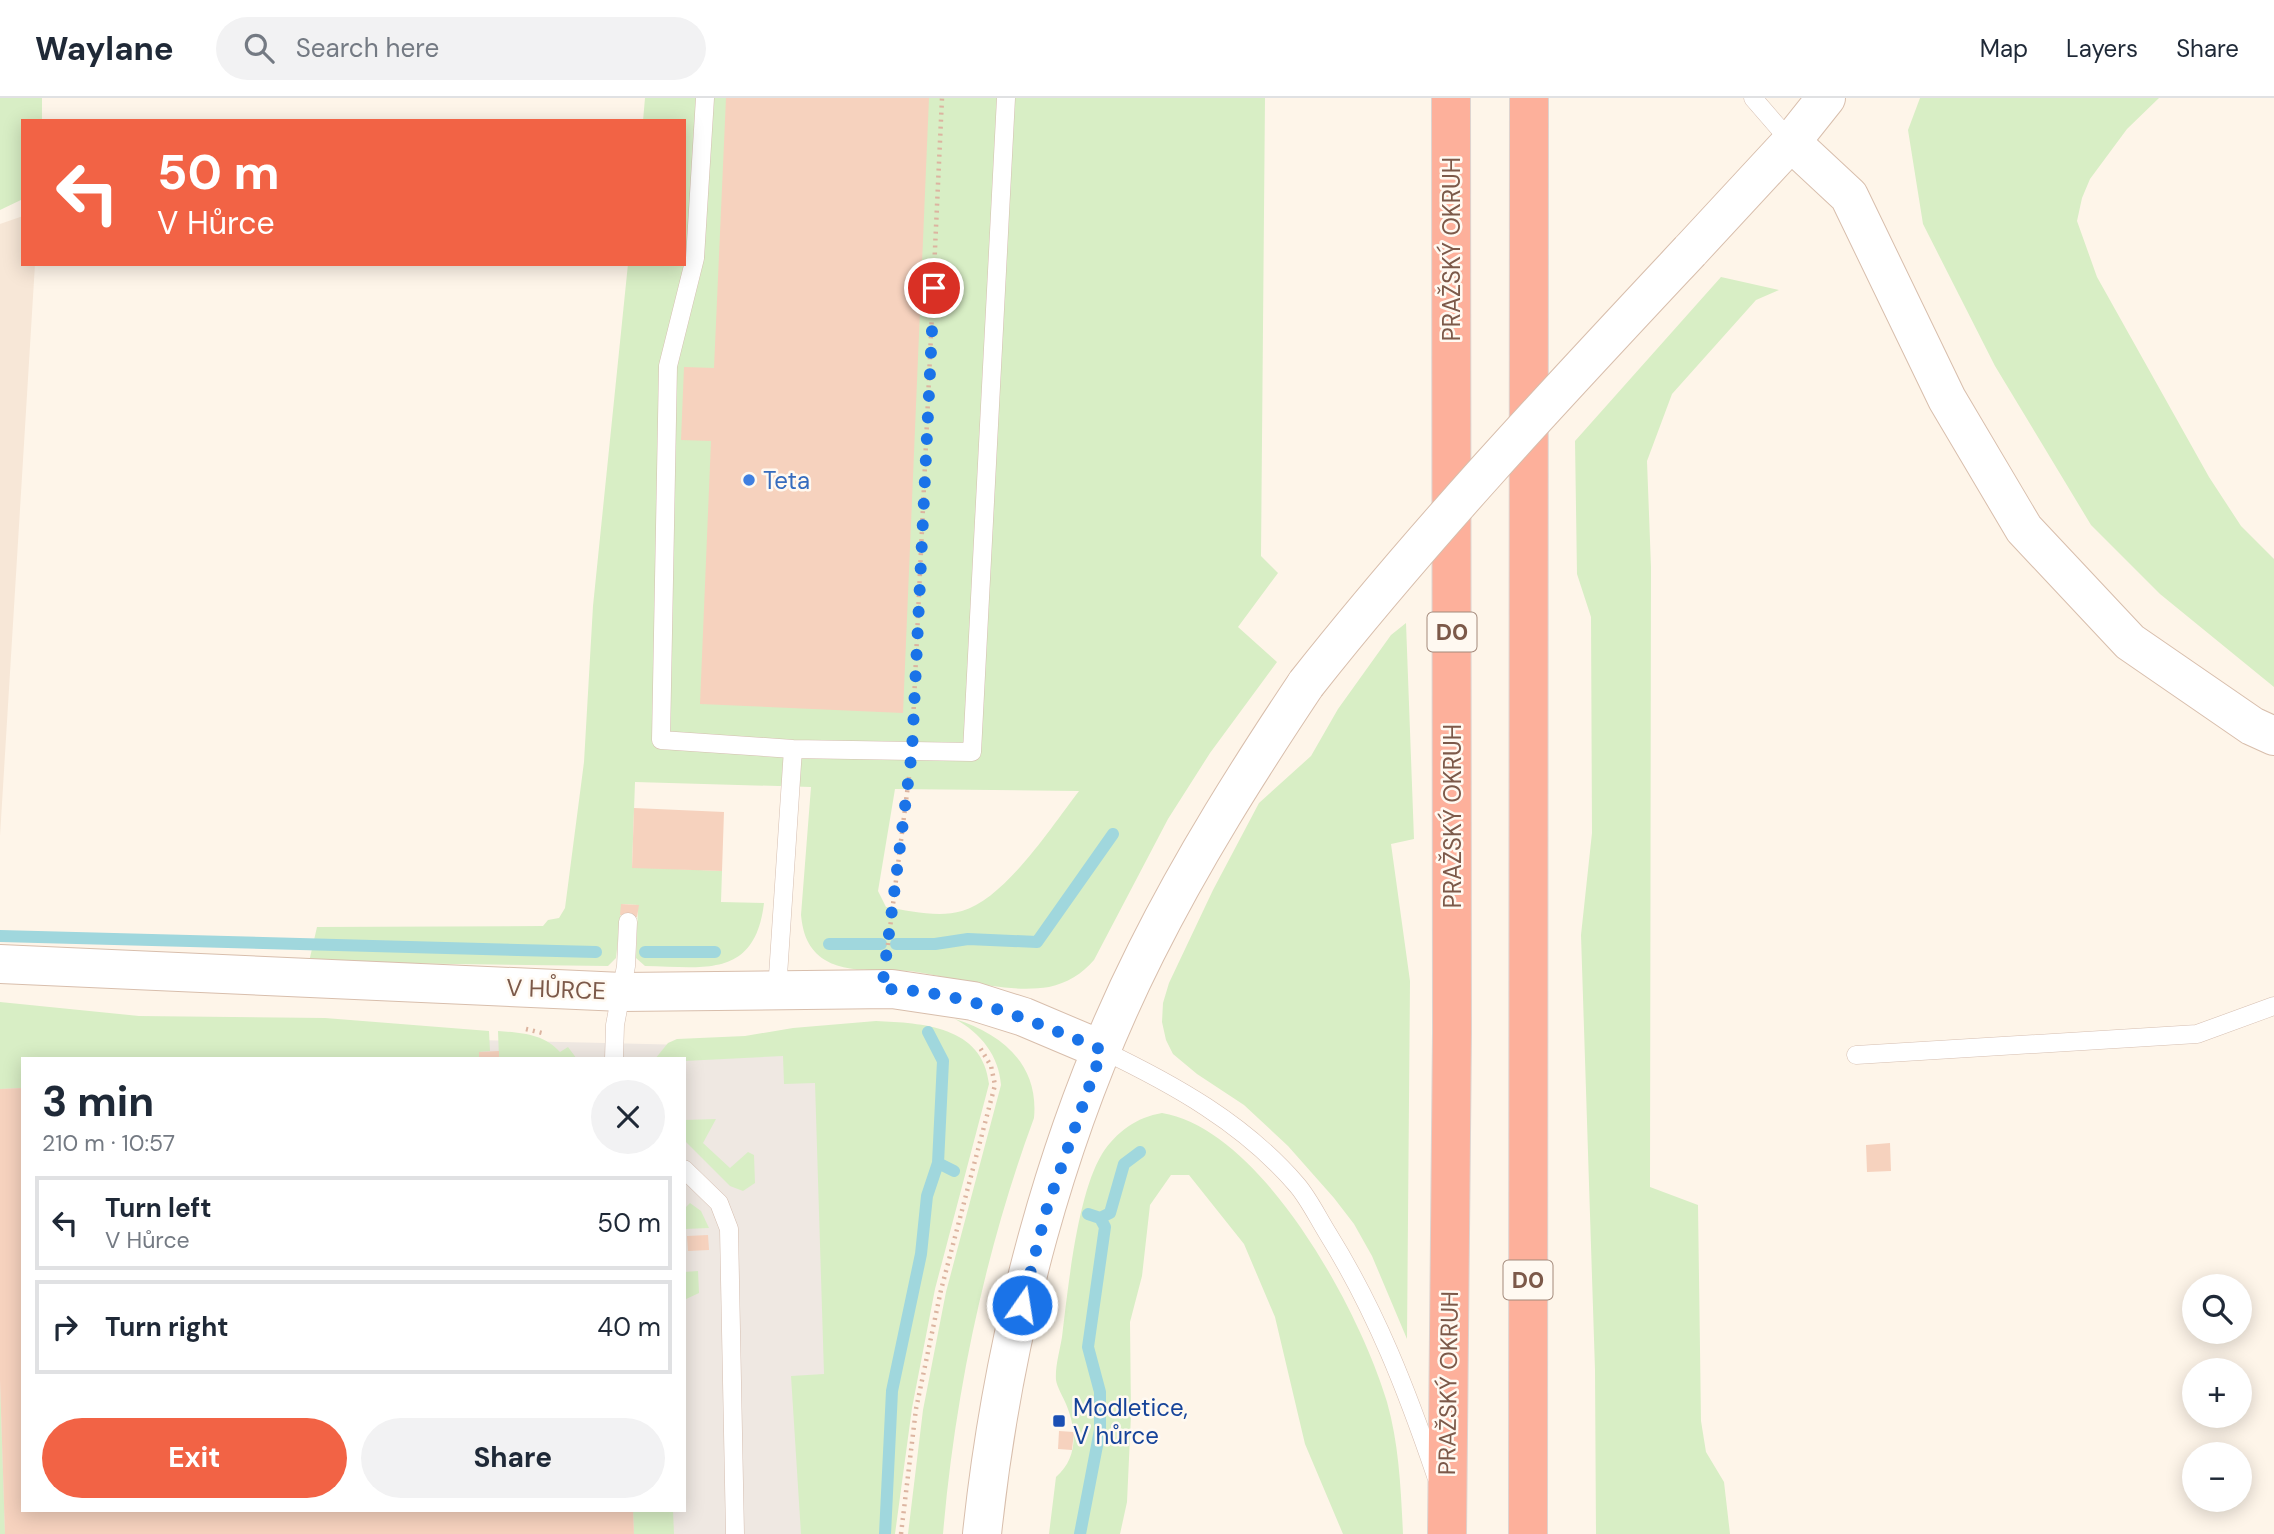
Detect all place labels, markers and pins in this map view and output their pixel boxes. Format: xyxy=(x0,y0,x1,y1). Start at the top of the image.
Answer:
pin xyxy=(904,258,964,318)
place label: Teta xyxy=(763,465,810,496)
marker: Teta xyxy=(741,472,757,488)
place label: Modletice, V hůrce xyxy=(1073,1392,1188,1451)
marker: Modletice, V hůrce xyxy=(1051,1413,1067,1429)

